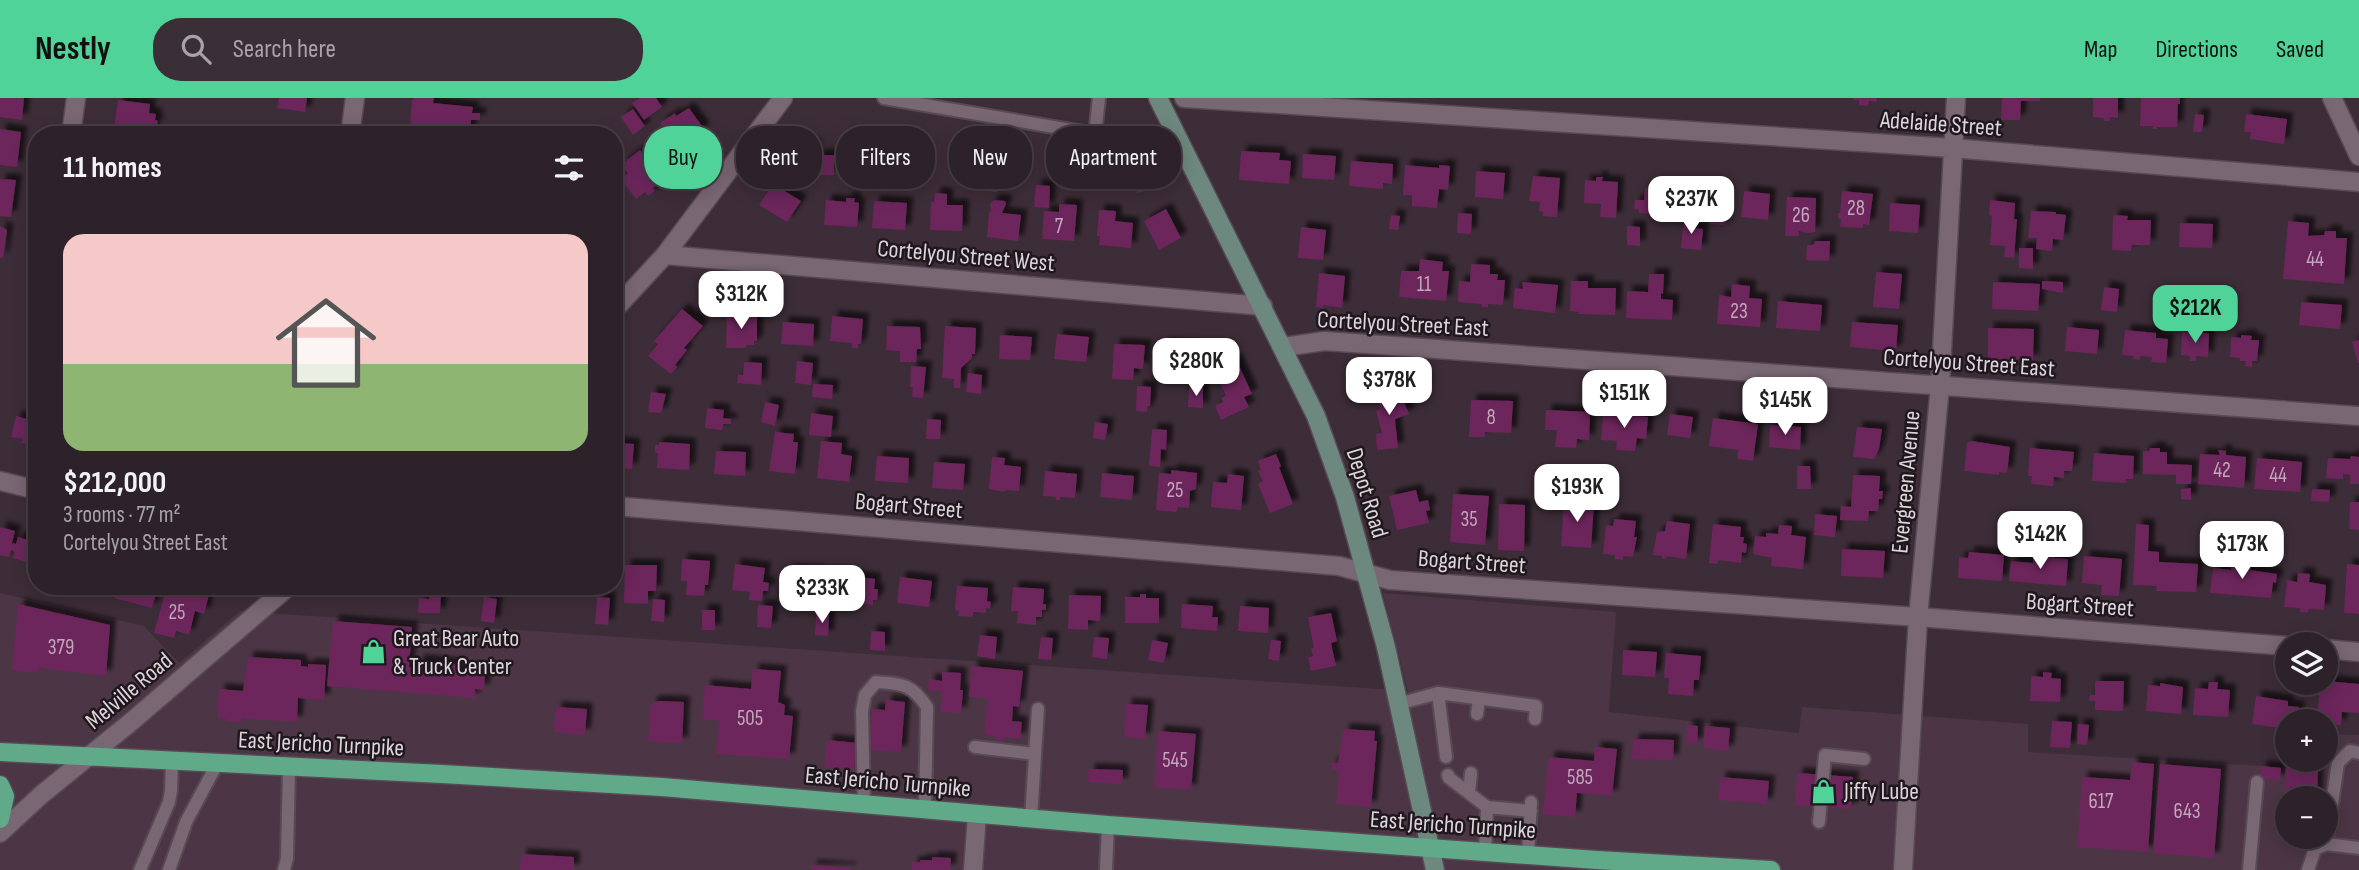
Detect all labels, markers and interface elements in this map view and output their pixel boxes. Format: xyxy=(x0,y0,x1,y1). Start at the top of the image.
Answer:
search box xyxy=(153,18,643,81)
text: Nestly xyxy=(35,29,111,69)
icon: search xyxy=(177,30,215,68)
text: Search here xyxy=(233,34,336,65)
text: Map xyxy=(2084,35,2117,64)
text: Directions xyxy=(2155,35,2238,64)
text: Saved xyxy=(2276,35,2324,64)
street label: Adelaide Street xyxy=(1878,105,2003,143)
chip: Buy xyxy=(644,126,722,189)
chip: Rent xyxy=(736,126,822,189)
chip: Filters xyxy=(836,126,935,189)
chip: New xyxy=(949,126,1032,189)
chip: Apartment xyxy=(1046,126,1181,189)
icon: filters xyxy=(550,149,588,187)
text: 11 homes xyxy=(63,150,162,186)
pin: $237K xyxy=(1642,176,1740,236)
text: $237K xyxy=(1664,185,1718,213)
house number: 28 xyxy=(1847,196,1865,221)
house number: 26 xyxy=(1792,203,1810,228)
house number: 7 xyxy=(1055,214,1064,239)
street label: Cortelyou Street West xyxy=(876,234,1056,278)
house number: 44 xyxy=(2306,247,2324,272)
pin: $312K xyxy=(692,272,790,331)
house number: 11 xyxy=(1417,272,1432,297)
icon: home xyxy=(263,280,389,406)
text: $312K xyxy=(715,280,767,308)
pin: $212K xyxy=(2146,286,2244,345)
text: $212K xyxy=(2169,294,2221,322)
house number: 23 xyxy=(1730,299,1748,324)
street label: Cortelyou Street East xyxy=(1316,305,1490,343)
pin: $280K xyxy=(1147,338,1245,398)
street label: Cortelyou Street East xyxy=(1882,343,2056,383)
text: $280K xyxy=(1169,347,1223,375)
pin: $378K xyxy=(1340,358,1438,417)
text: $378K xyxy=(1362,366,1416,394)
pin: $151K xyxy=(1575,370,1673,430)
pin: $145K xyxy=(1736,378,1834,437)
text: $151K xyxy=(1598,379,1650,407)
text: $145K xyxy=(1758,386,1812,414)
house number: 8 xyxy=(1486,405,1496,430)
street label: Evergreen Avenue xyxy=(1885,410,1927,554)
street label: Depot Road xyxy=(1340,445,1394,541)
house number: 42 xyxy=(2213,458,2231,483)
house number: 44 xyxy=(2269,463,2287,488)
pin: $193K xyxy=(1528,464,1626,524)
text: $212,000 xyxy=(63,465,166,501)
text: $193K xyxy=(1550,473,1604,501)
house number: 25 xyxy=(1166,478,1184,503)
street label: Bogart Street xyxy=(854,487,964,525)
text: 3 rooms · 77 m² xyxy=(63,501,181,529)
house number: 35 xyxy=(1460,507,1478,532)
pin: $142K xyxy=(1991,512,2089,571)
text: $142K xyxy=(2013,520,2067,548)
pin: $173K xyxy=(2193,522,2291,581)
text: Cortelyou Street East xyxy=(63,529,228,557)
text: $173K xyxy=(2216,530,2268,558)
street label: Bogart Street xyxy=(1417,544,1527,580)
pin: $233K xyxy=(773,566,871,625)
text: $233K xyxy=(795,574,849,602)
street label: Bogart Street xyxy=(2025,587,2135,623)
house number: 25 xyxy=(168,600,186,625)
place label: Great Bear Auto & Truck Center xyxy=(393,624,519,681)
map controls xyxy=(2275,632,2338,849)
button: layers xyxy=(2275,632,2338,695)
house number: 379 xyxy=(48,635,74,660)
shop icon: Great Bear Auto & Truck Center xyxy=(359,638,387,666)
street label: Melville Road xyxy=(80,646,178,736)
house number: 505 xyxy=(737,706,763,731)
button: + xyxy=(2275,709,2338,772)
street label: East Jericho Turnpike xyxy=(237,725,405,763)
house number: 545 xyxy=(1162,748,1188,773)
street label: East Jericho Turnpike xyxy=(804,760,972,804)
house number: 585 xyxy=(1567,765,1593,790)
shop icon: Jiffy Lube xyxy=(1810,777,1838,805)
place label: Jiffy Lube xyxy=(1843,777,1919,806)
button: − xyxy=(2275,786,2338,849)
house number: 617 xyxy=(2089,789,2114,814)
house number: 643 xyxy=(2173,799,2201,824)
street label: East Jericho Turnpike xyxy=(1369,805,1537,845)

